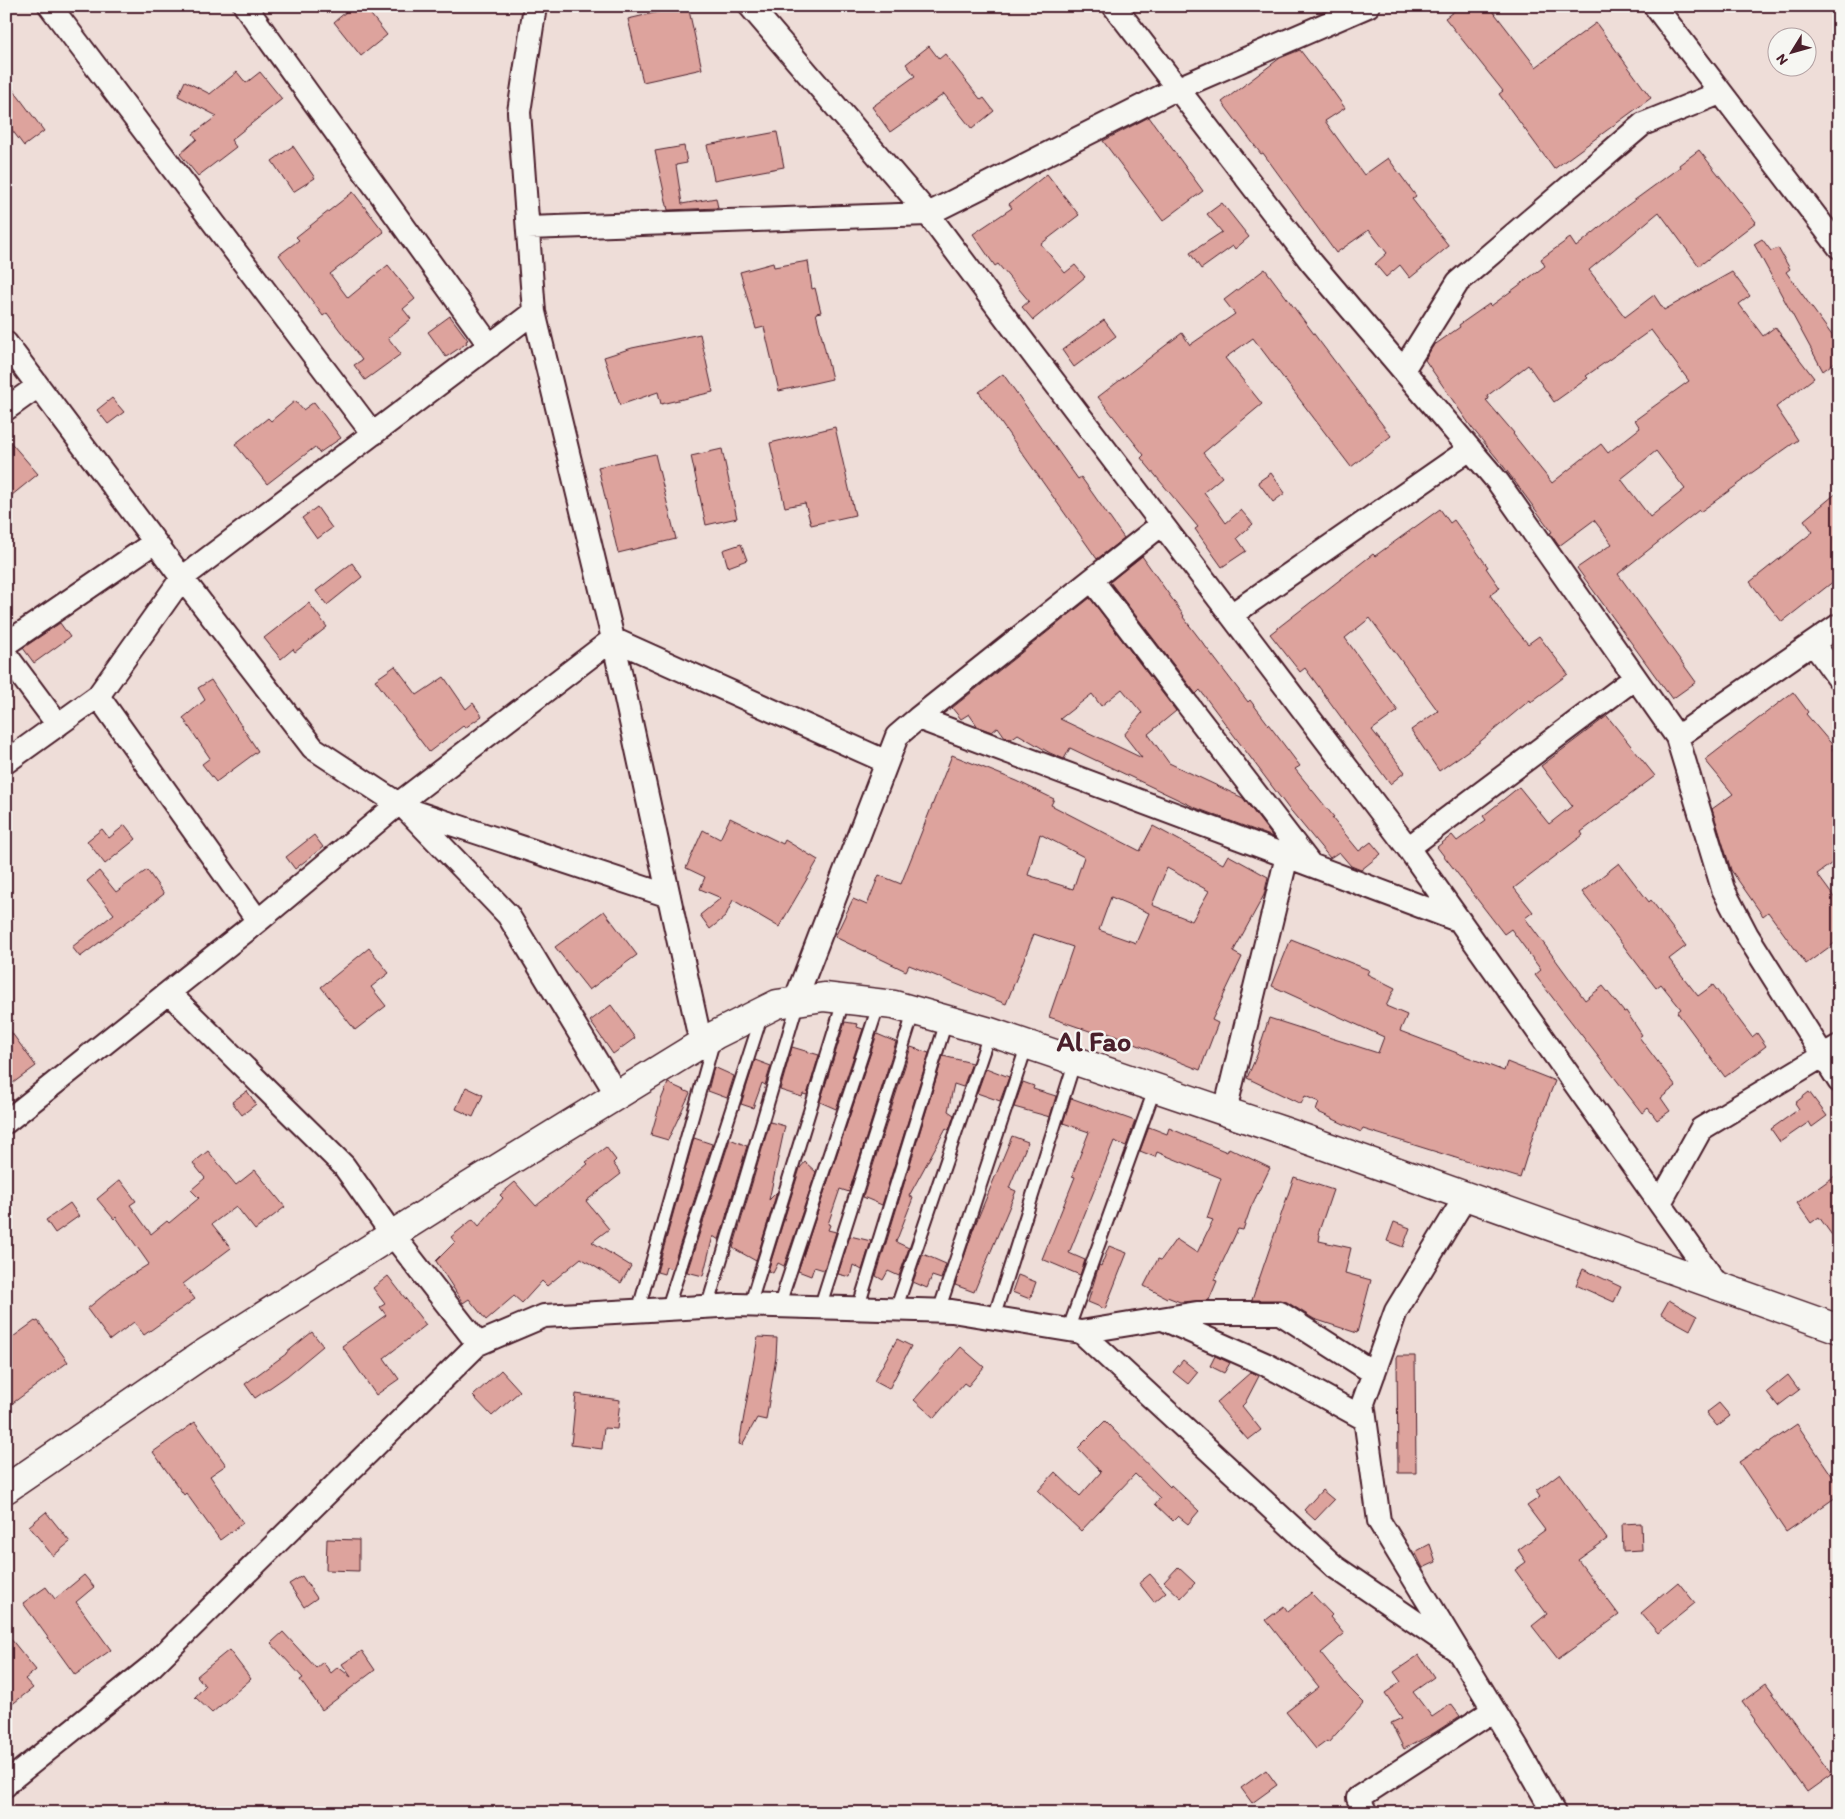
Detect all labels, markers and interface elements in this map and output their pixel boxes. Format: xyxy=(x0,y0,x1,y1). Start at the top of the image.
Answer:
north arrow xyxy=(1768,28,1818,78)
text: N xyxy=(1772,51,1792,68)
district label: Al Fao xyxy=(1056,1024,1131,1058)

